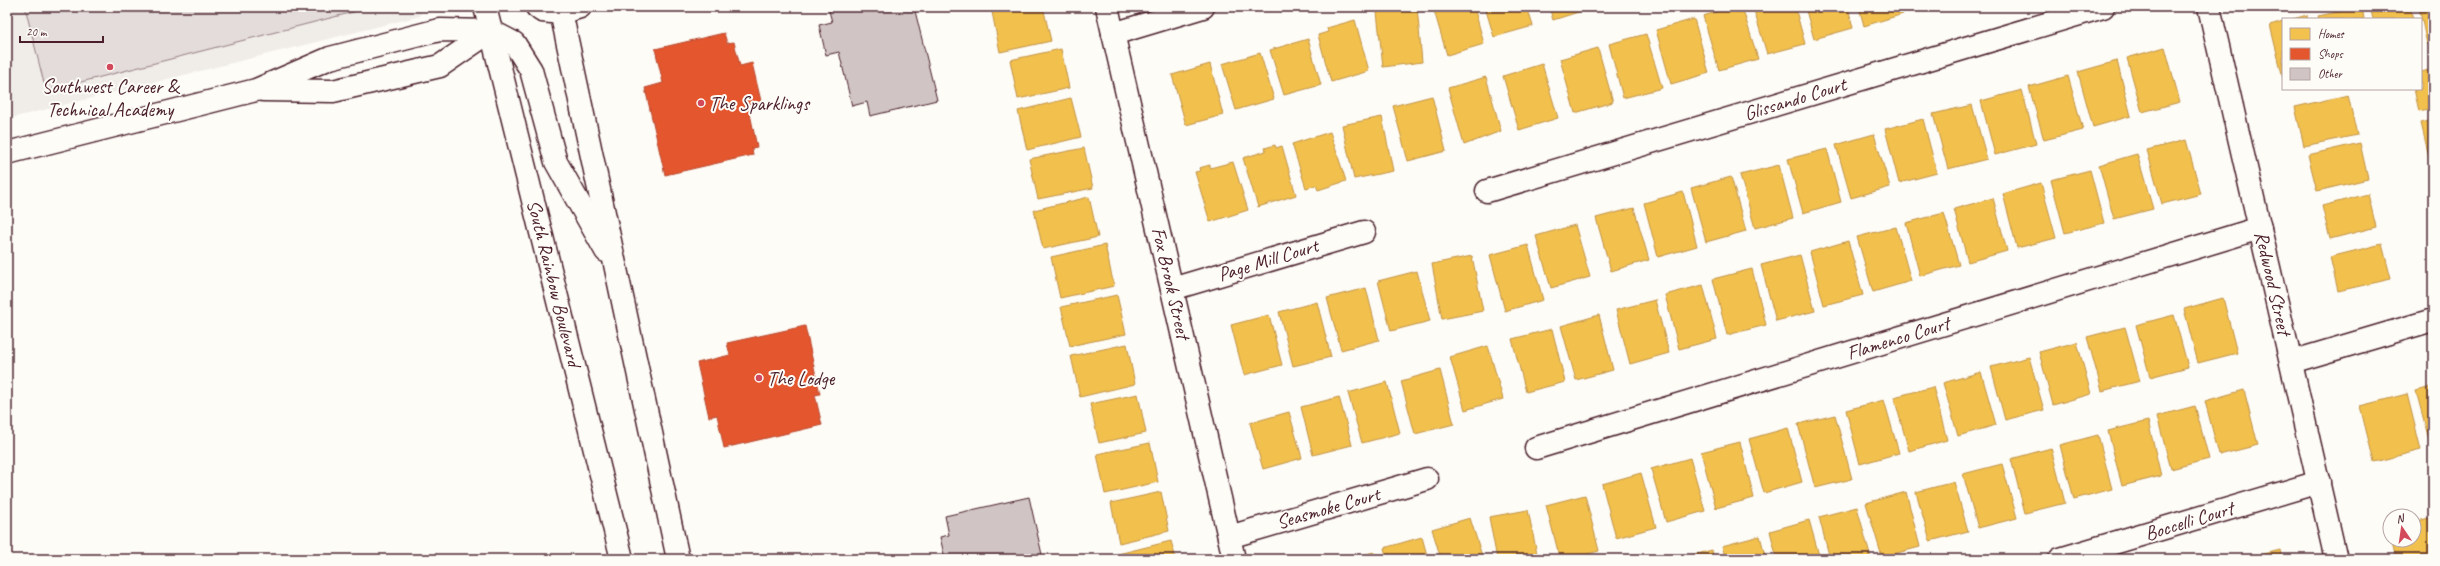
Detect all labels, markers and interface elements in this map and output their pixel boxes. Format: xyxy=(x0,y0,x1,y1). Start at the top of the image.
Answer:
scale bar xyxy=(20,18,103,44)
legend xyxy=(2282,18,2422,90)
text: 20 m xyxy=(26,24,48,40)
text: Homes xyxy=(2318,26,2345,42)
text: Shops xyxy=(2318,46,2343,62)
marker: Southwest Career & Technical Academy xyxy=(105,62,115,72)
text: Other xyxy=(2318,66,2344,82)
street label: Glissando Court xyxy=(1741,71,1851,126)
place label: Southwest Career & Technical Academy xyxy=(42,74,181,122)
place label: The Sparklings xyxy=(709,91,811,116)
marker: The Sparklings xyxy=(696,98,706,108)
street label: South Rainbow Boulevard xyxy=(521,197,588,372)
street label: Fox Brook Street xyxy=(1146,225,1197,345)
street label: Redwood Street xyxy=(2249,229,2298,341)
street label: Page Mill Court xyxy=(1215,232,1323,287)
street label: Flamenco Court xyxy=(1844,310,1956,365)
place label: The Lodge xyxy=(767,366,836,391)
marker: The Lodge xyxy=(754,373,764,383)
street label: Seasmoke Court xyxy=(1273,481,1385,535)
street label: Boccelli Court xyxy=(2142,495,2239,546)
north arrow xyxy=(2382,508,2422,548)
text: N xyxy=(2395,510,2407,526)

